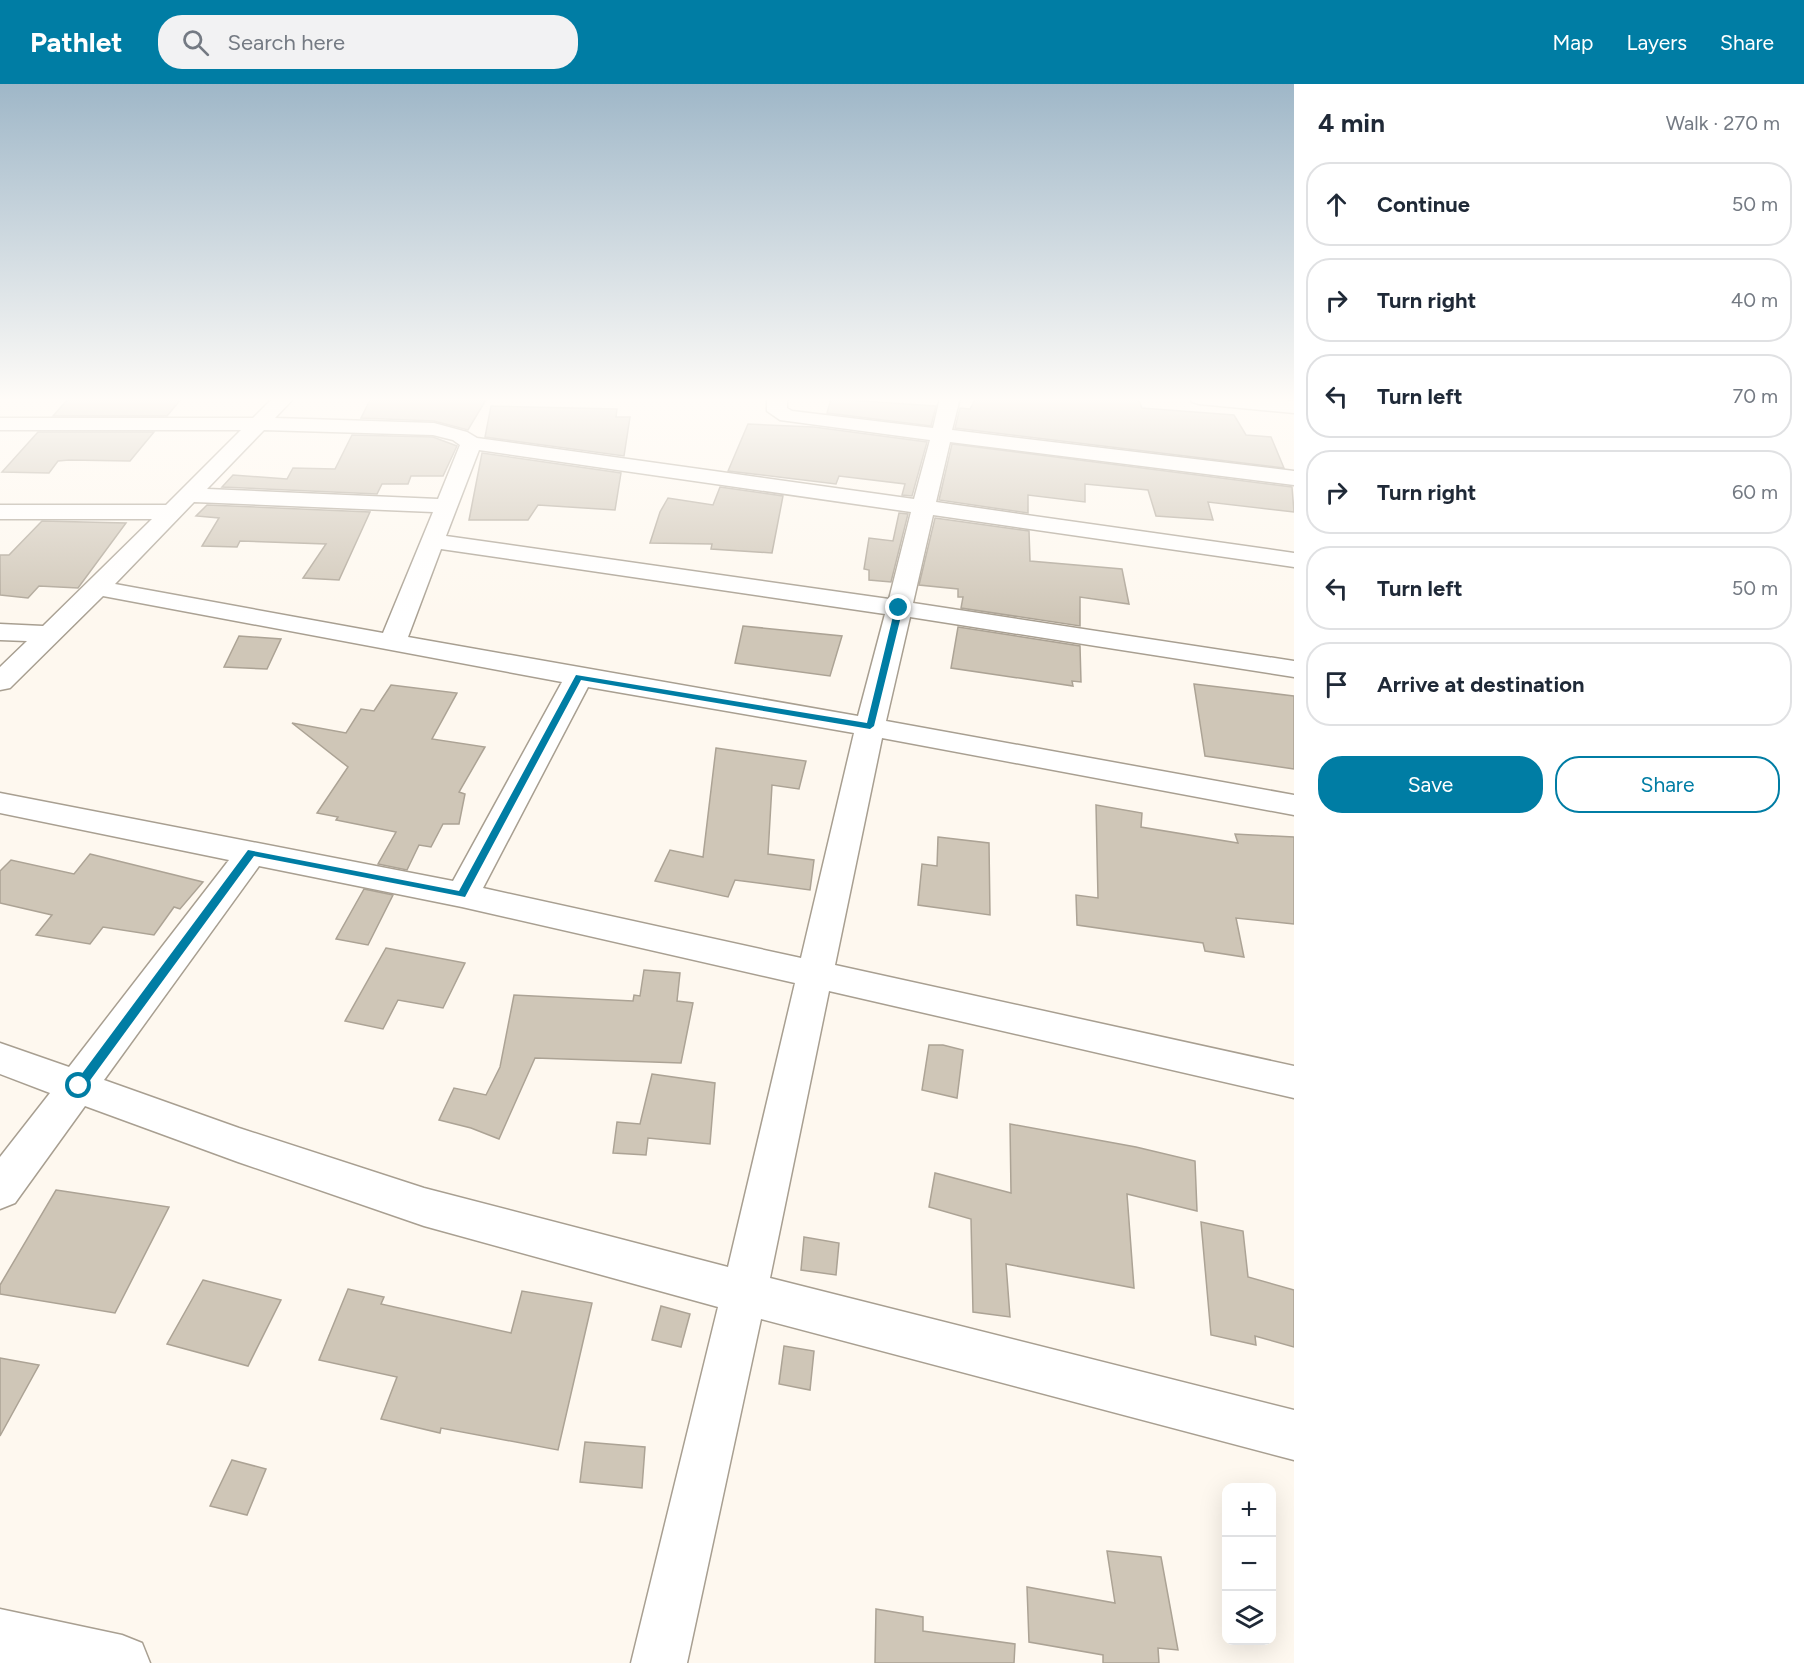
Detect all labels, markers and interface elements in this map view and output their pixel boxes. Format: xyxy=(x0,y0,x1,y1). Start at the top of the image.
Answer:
search box xyxy=(158,15,578,69)
text: Pathlet xyxy=(30,25,122,59)
icon: search xyxy=(179,26,212,59)
text: Search here xyxy=(227,29,345,56)
text: Map xyxy=(1553,30,1593,55)
text: Layers xyxy=(1626,30,1687,55)
text: Share xyxy=(1720,30,1774,55)
text: 4 min xyxy=(1318,107,1385,139)
text: Walk · 270 m xyxy=(1666,111,1780,135)
icon: ahead xyxy=(1320,188,1353,221)
text: Continue xyxy=(1377,191,1470,218)
text: 50 m xyxy=(1732,192,1778,216)
icon: right xyxy=(1320,284,1353,317)
text: Turn right xyxy=(1377,287,1476,314)
text: 40 m xyxy=(1731,288,1778,312)
icon: left xyxy=(1320,380,1353,413)
text: Turn left xyxy=(1377,383,1463,410)
text: 70 m xyxy=(1732,384,1778,408)
icon: right xyxy=(1320,476,1353,509)
text: Turn right xyxy=(1377,479,1476,506)
text: 60 m xyxy=(1732,480,1778,504)
icon: left xyxy=(1320,572,1353,605)
text: Turn left xyxy=(1377,575,1463,602)
text: 50 m xyxy=(1732,576,1778,600)
route end xyxy=(885,594,911,620)
icon: arrive xyxy=(1320,668,1353,701)
text: Arrive at destination xyxy=(1377,671,1585,698)
button: Save xyxy=(1318,756,1543,813)
button: Share xyxy=(1555,756,1780,813)
route start xyxy=(65,1072,91,1098)
map controls xyxy=(1222,1483,1276,1645)
button: + xyxy=(1222,1483,1276,1537)
button: − xyxy=(1222,1537,1276,1591)
button: layers xyxy=(1222,1591,1276,1645)

